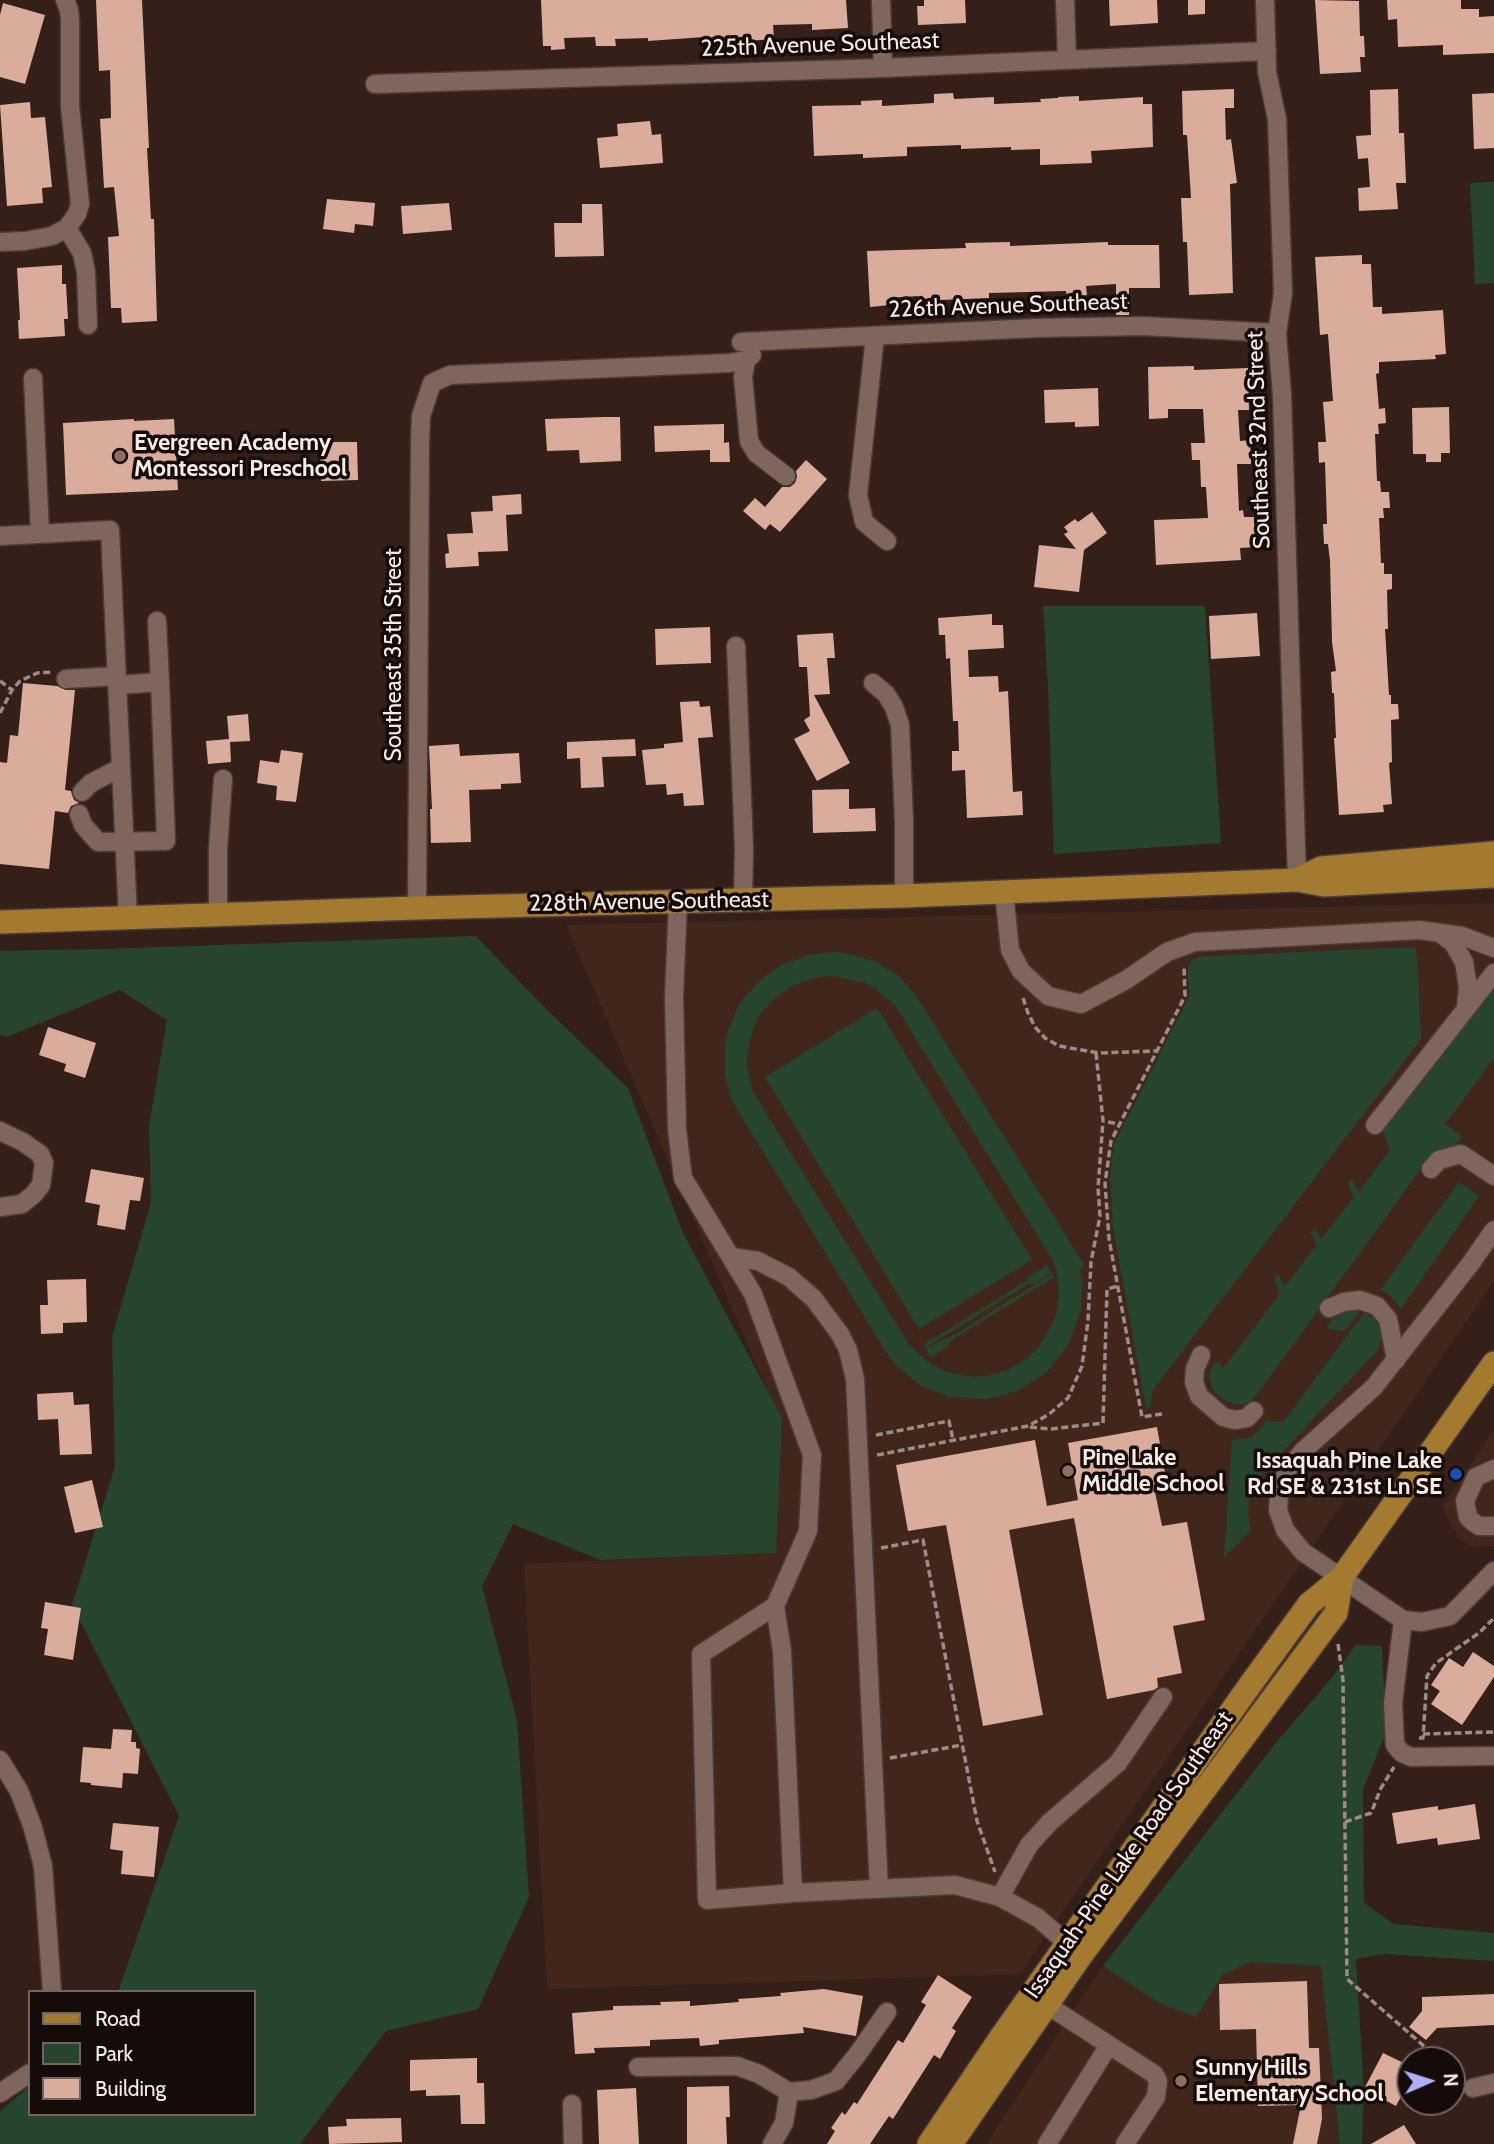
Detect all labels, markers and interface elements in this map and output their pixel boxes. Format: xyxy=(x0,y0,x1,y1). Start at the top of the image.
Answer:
street label: 225th Avenue Southeast xyxy=(700,27,940,63)
street label: 226th Avenue Southeast xyxy=(888,288,1128,324)
street label: Southeast 32nd Street xyxy=(1241,331,1277,549)
place label: Evergreen Academy Montessori Preschool xyxy=(134,429,347,483)
marker: Evergreen Academy Montessori Preschool xyxy=(112,448,128,464)
street label: Southeast 35th Street xyxy=(380,548,408,762)
street label: 228th Avenue Southeast xyxy=(529,886,769,918)
place label: Pine Lake Middle School xyxy=(1082,1444,1224,1498)
place label: Issaquah Pine Lake Rd SE & 231st Ln SE xyxy=(1247,1447,1442,1501)
marker: Pine Lake Middle School xyxy=(1060,1463,1076,1479)
marker: Issaquah Pine Lake Rd SE & 231st Ln SE xyxy=(1448,1466,1464,1482)
street label: Issaquah-Pine Lake Road Southeast xyxy=(1019,1706,1239,2004)
legend xyxy=(28,1990,256,2116)
text: Road xyxy=(95,2006,141,2031)
text: Park xyxy=(95,2041,133,2066)
north arrow xyxy=(1396,2046,1466,2116)
place label: Sunny Hills Elementary School xyxy=(1195,2054,1383,2108)
marker: Sunny Hills Elementary School xyxy=(1173,2073,1189,2089)
text: N xyxy=(1439,2073,1462,2087)
text: Building xyxy=(95,2076,166,2101)

